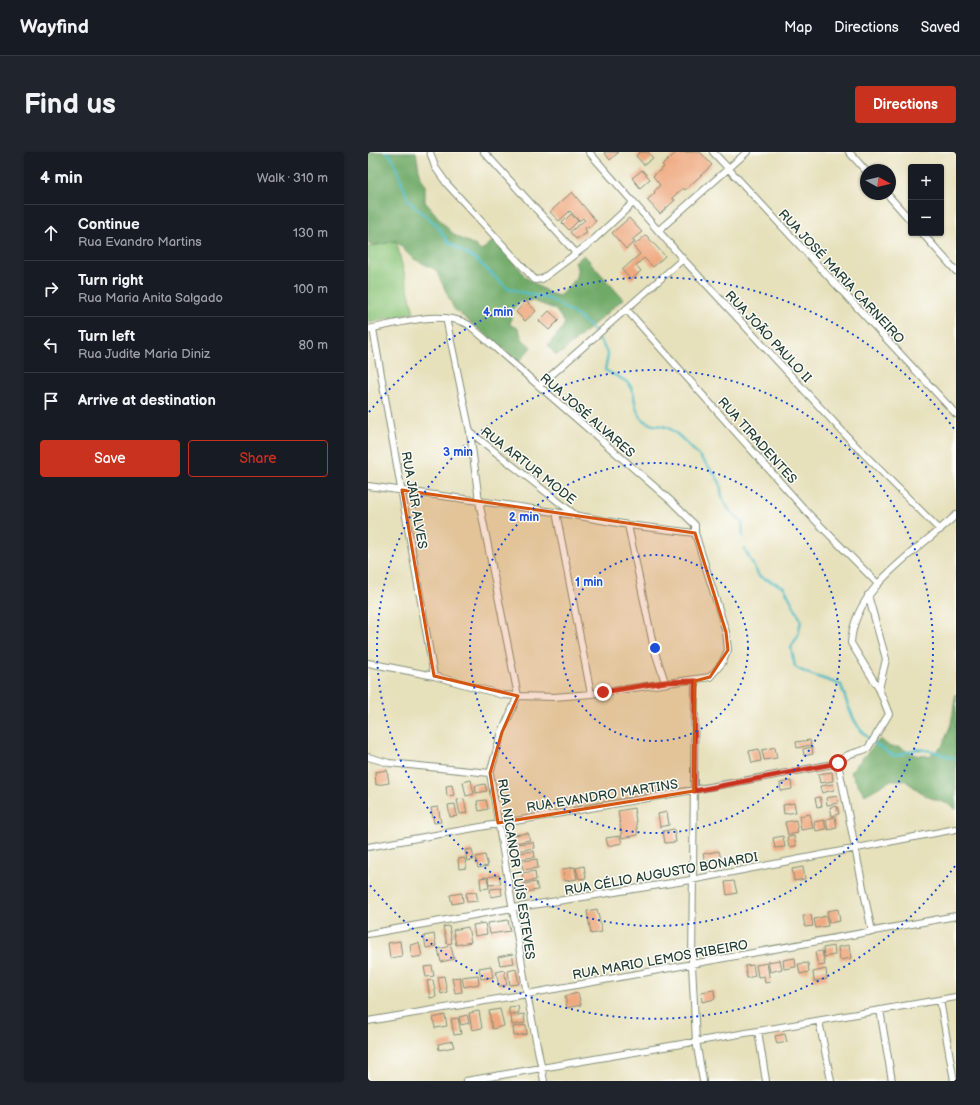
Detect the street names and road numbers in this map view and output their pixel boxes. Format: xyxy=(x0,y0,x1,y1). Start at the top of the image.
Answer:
street label: RUA JOSÉ MARIA CARNEIRO xyxy=(775,206,908,347)
street label: RUA JOÃO PAULO II xyxy=(722,288,815,386)
street label: RUA JOSÉ ALVARES xyxy=(537,370,638,461)
street label: RUA TIRADENTES xyxy=(714,394,800,487)
street label: RUA ARTUR MODE xyxy=(478,424,579,508)
street label: RUA JAIR ALVES xyxy=(398,450,431,550)
street label: RUA EVANDRO MARTINS xyxy=(525,776,679,816)
street label: RUA NICANOR LUÍS ESTEVES xyxy=(494,778,539,961)
street label: RUA CÉLIO AUGUSTO BONARDI xyxy=(563,849,759,899)
street label: RUA MARIO LEMOS RIBEIRO xyxy=(571,937,749,983)

